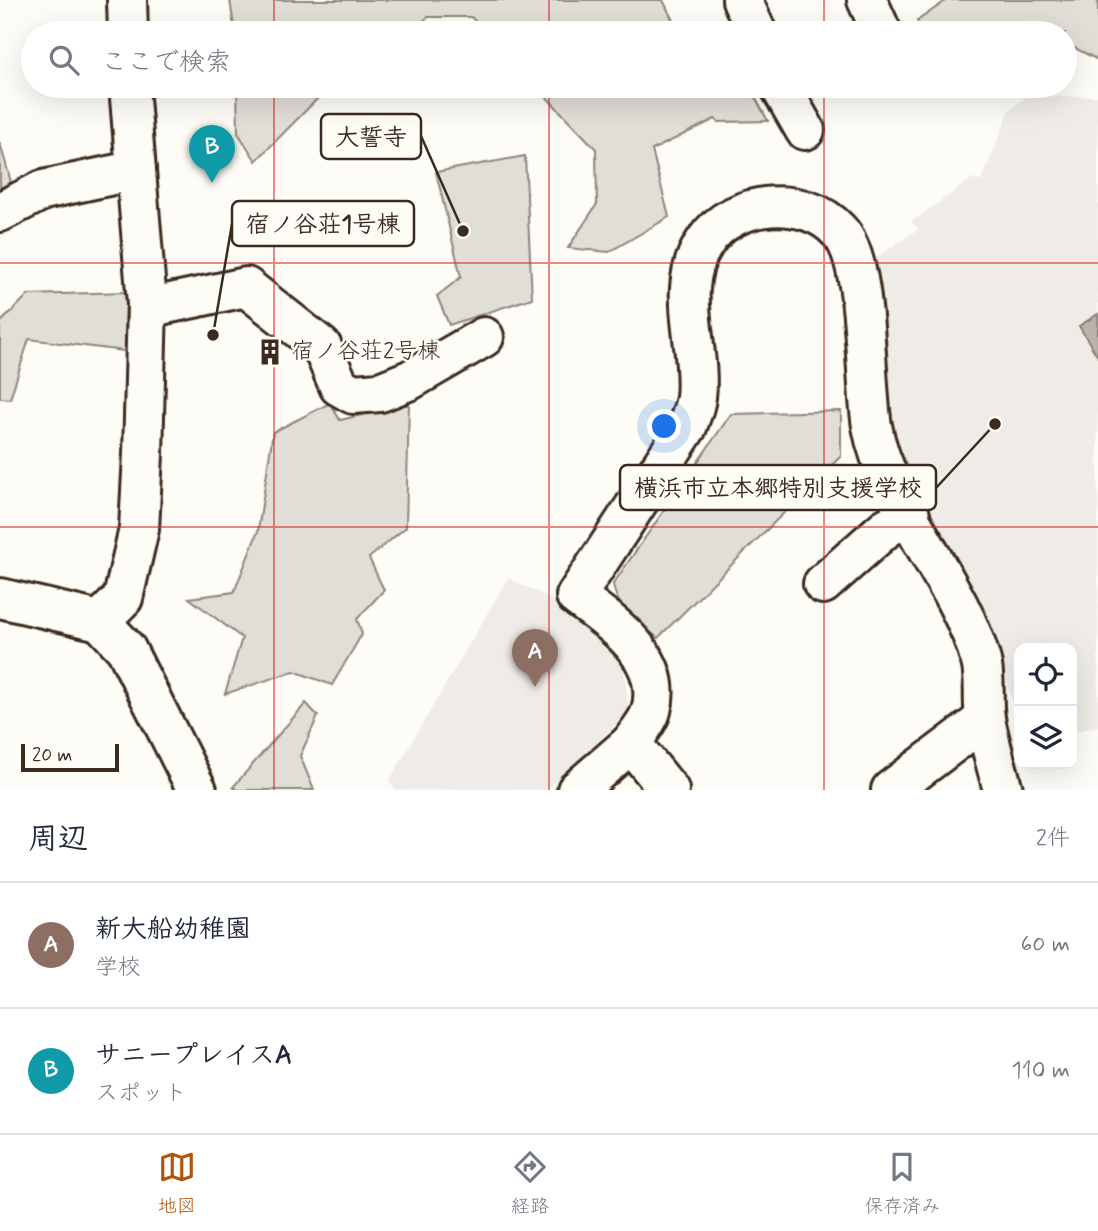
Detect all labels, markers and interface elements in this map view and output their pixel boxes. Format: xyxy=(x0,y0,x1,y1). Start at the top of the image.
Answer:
search box xyxy=(21,21,1077,98)
icon: search xyxy=(45,41,83,79)
text: ここで検索 xyxy=(101,46,231,80)
callout: 大誓寺 xyxy=(321,114,421,159)
text: 大誓寺 xyxy=(335,123,407,154)
pin: B xyxy=(189,125,235,183)
callout: 宿ノ谷荘1号棟 xyxy=(232,201,414,246)
text: 宿ノ谷荘1号棟 xyxy=(246,210,401,241)
building icon: 宿ノ谷荘2号棟 xyxy=(255,337,285,367)
place label: 宿ノ谷荘2号棟 xyxy=(291,337,440,367)
your location xyxy=(647,409,681,443)
callout: 横浜市立本郷特別支援学校 xyxy=(620,465,936,510)
text: 横浜市立本郷特別支援学校 xyxy=(634,474,922,505)
pin: A xyxy=(512,629,558,687)
map controls xyxy=(1014,643,1077,769)
button: locate xyxy=(1014,643,1077,706)
button: layers xyxy=(1014,706,1077,769)
scale bar xyxy=(21,741,119,773)
text: 20 m xyxy=(32,743,72,768)
text: 周辺 xyxy=(28,820,88,859)
text: 2件 xyxy=(1036,824,1070,854)
text: 新大船幼稚園 xyxy=(95,913,251,947)
text: A xyxy=(43,930,59,960)
text: 60 m xyxy=(1021,930,1070,960)
text: 学校 xyxy=(95,953,141,983)
text: サニープレイスA xyxy=(95,1039,292,1073)
text: B xyxy=(44,1056,58,1086)
text: 110 m xyxy=(1011,1056,1070,1086)
text: スポット xyxy=(95,1079,187,1109)
tab: 地図 xyxy=(158,1148,196,1219)
tab: 経路 xyxy=(511,1148,549,1219)
tab: 保存済み xyxy=(864,1148,940,1219)

